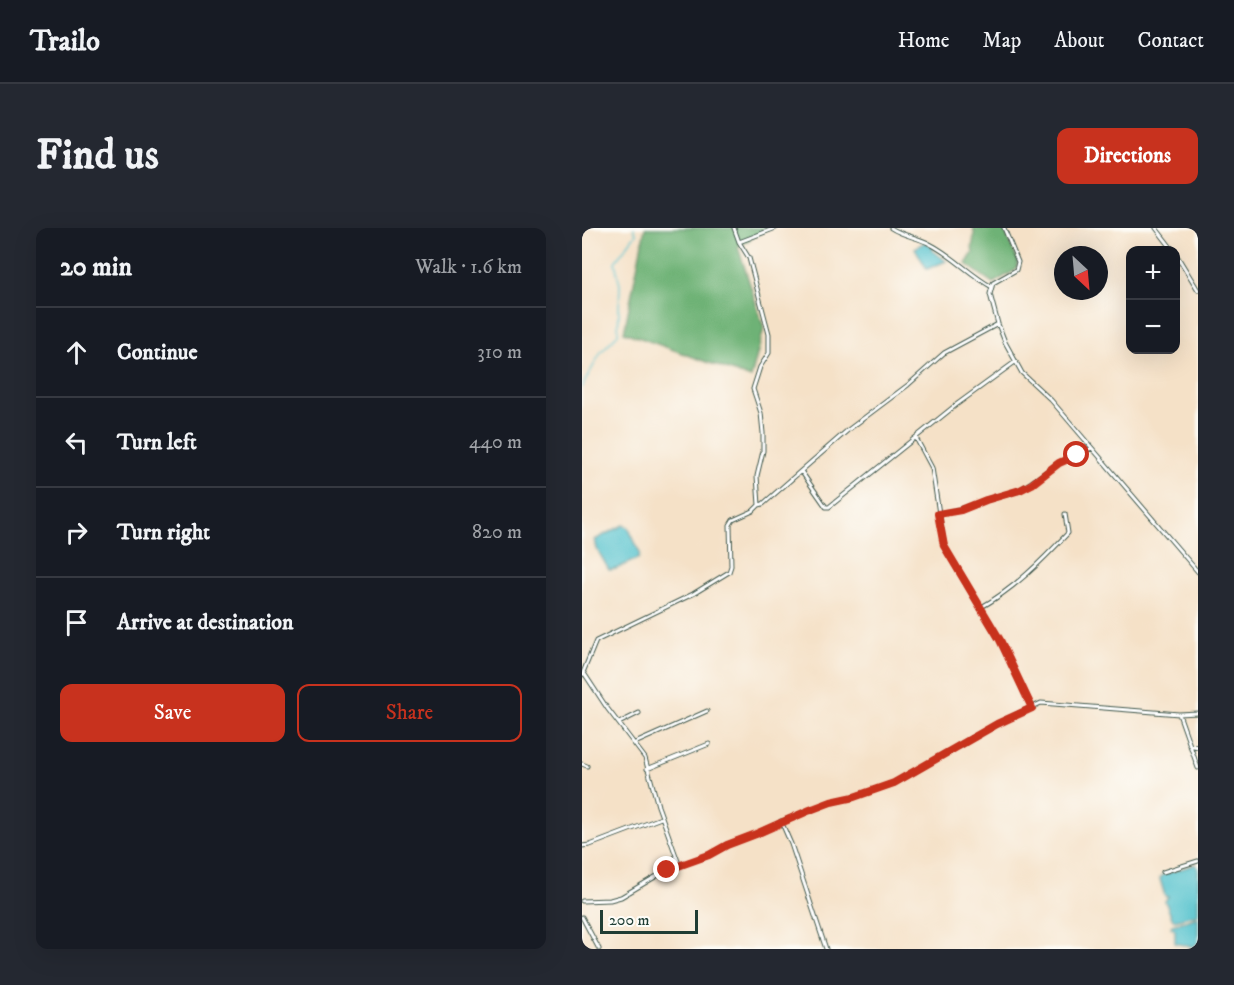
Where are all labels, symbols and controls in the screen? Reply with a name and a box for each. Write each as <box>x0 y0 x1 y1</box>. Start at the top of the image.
text: Trailo <box>30 24 100 59</box>
text: Home <box>898 28 950 54</box>
text: Map <box>983 28 1021 54</box>
text: About <box>1054 28 1105 54</box>
text: Contact <box>1138 28 1204 54</box>
button: Directions <box>1057 128 1198 184</box>
text: Find us <box>36 130 159 182</box>
north arrow <box>1054 246 1108 300</box>
map controls <box>1126 246 1180 354</box>
button: + <box>1126 246 1180 300</box>
text: 20 min <box>60 251 132 284</box>
text: Walk · 1.6 km <box>415 255 522 280</box>
button: − <box>1126 300 1180 354</box>
icon: ahead <box>60 336 93 369</box>
text: Continue <box>117 339 198 366</box>
text: 310 m <box>477 340 522 365</box>
icon: left <box>60 426 93 459</box>
text: Turn left <box>117 429 197 456</box>
text: 440 m <box>469 430 522 455</box>
route start <box>1063 441 1089 467</box>
icon: right <box>60 516 93 549</box>
text: Turn right <box>117 519 210 546</box>
text: 820 m <box>472 520 522 545</box>
icon: arrive <box>60 606 93 639</box>
text: Arrive at destination <box>117 609 294 636</box>
button: Save <box>60 684 285 742</box>
button: Share <box>297 684 522 742</box>
route end <box>653 856 679 882</box>
scale bar <box>600 907 698 934</box>
text: 200 m <box>609 910 650 930</box>

